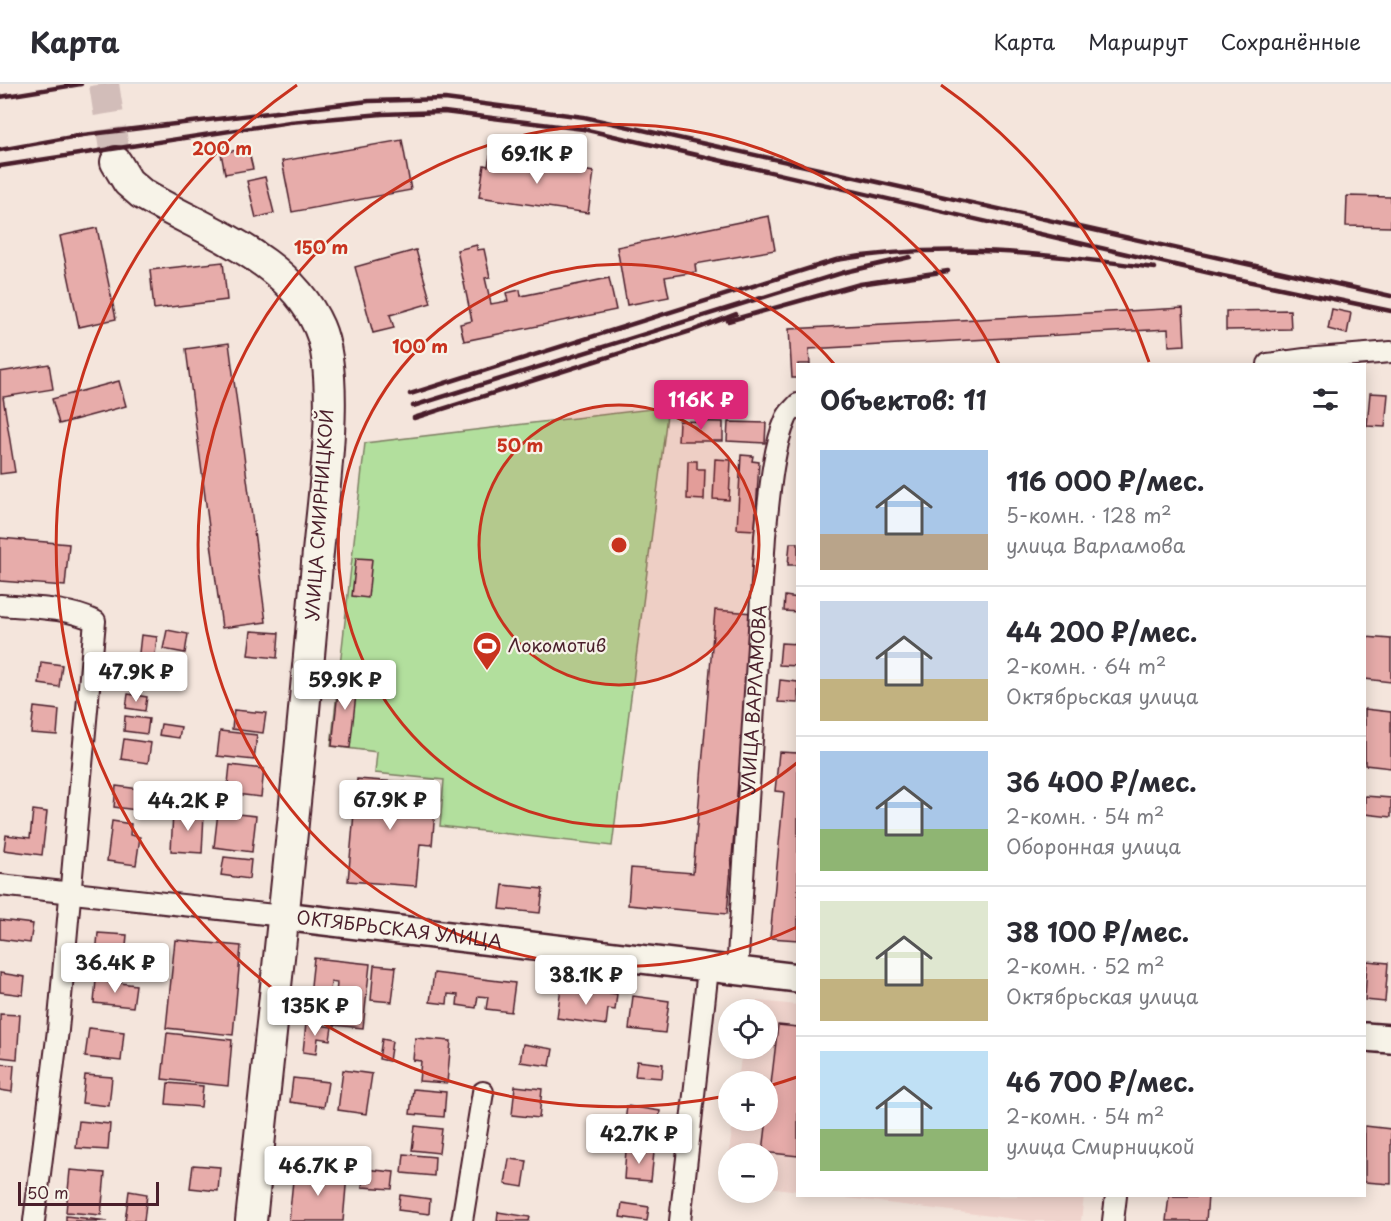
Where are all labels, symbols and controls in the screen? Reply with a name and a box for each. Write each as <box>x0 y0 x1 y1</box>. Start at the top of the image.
text: Карта <box>30 20 120 63</box>
text: Карта <box>994 25 1055 57</box>
text: Маршрут <box>1088 25 1188 57</box>
text: Сохранённые <box>1221 25 1361 57</box>
text: 200 m <box>192 134 252 161</box>
pin: 69.1K ₽ <box>482 134 592 185</box>
text: 69.1K ₽ <box>501 138 573 168</box>
text: 150 m <box>294 233 348 260</box>
text: 100 m <box>392 332 448 359</box>
pin: 116K ₽ <box>652 380 750 431</box>
text: Объектов: 11 <box>820 380 987 419</box>
icon: filters <box>1309 383 1342 416</box>
text: 116K ₽ <box>668 384 734 414</box>
street label: УЛИЦА СМИРНИЦКОЙ <box>298 408 339 622</box>
text: 50 m <box>497 431 543 458</box>
text: 116 000 ₽/мес. <box>1006 461 1204 500</box>
icon: home <box>868 474 940 546</box>
text: 5-комн. · 128 m² <box>1006 500 1172 530</box>
text: улица Варламова <box>1006 530 1185 560</box>
centre of rings <box>609 535 629 555</box>
street label: УЛИЦА ВАРЛАМОВА <box>733 604 773 795</box>
text: 44 200 ₽/мес. <box>1006 612 1197 651</box>
icon: home <box>868 625 940 697</box>
sports icon: Локомотив <box>471 630 503 672</box>
place label: Локомотив <box>508 631 606 658</box>
text: 2-комн. · 64 m² <box>1006 651 1166 681</box>
pin: 47.9K ₽ <box>81 652 191 703</box>
text: 47.9K ₽ <box>98 656 174 686</box>
pin: 59.9K ₽ <box>290 660 400 711</box>
text: 59.9K ₽ <box>308 664 382 694</box>
text: Октябрьская улица <box>1006 681 1198 711</box>
text: 36 400 ₽/мес. <box>1006 762 1197 801</box>
icon: home <box>868 775 940 847</box>
pin: 67.9K ₽ <box>335 780 445 831</box>
pin: 44.2K ₽ <box>133 781 243 832</box>
text: 67.9K ₽ <box>353 784 427 814</box>
text: 44.2K ₽ <box>147 785 229 815</box>
text: 2-комн. · 54 m² <box>1006 801 1164 831</box>
text: Оборонная улица <box>1006 831 1181 861</box>
street label: ОКТЯБРЬСКАЯ УЛИЦА <box>295 903 504 954</box>
text: 38 100 ₽/мес. <box>1006 912 1189 951</box>
icon: home <box>868 925 940 997</box>
pin: 36.4K ₽ <box>60 943 170 994</box>
text: 36.4K ₽ <box>75 947 155 977</box>
text: 2-комн. · 52 m² <box>1006 951 1165 981</box>
pin: 38.1K ₽ <box>531 955 641 1006</box>
text: 38.1K ₽ <box>549 959 623 989</box>
text: Октябрьская улица <box>1006 981 1198 1011</box>
pin: 135K ₽ <box>266 986 364 1037</box>
text: 135K ₽ <box>281 990 349 1020</box>
map controls <box>718 999 778 1203</box>
button: locate <box>718 999 778 1059</box>
text: 46 700 ₽/мес. <box>1006 1062 1195 1101</box>
button: + <box>718 1071 778 1131</box>
icon: home <box>868 1075 940 1147</box>
text: 2-комн. · 54 m² <box>1006 1101 1164 1131</box>
pin: 42.7K ₽ <box>584 1114 694 1165</box>
text: 42.7K ₽ <box>600 1118 678 1148</box>
text: улица Смирницкой <box>1006 1131 1195 1161</box>
button: − <box>718 1143 778 1203</box>
pin: 46.7K ₽ <box>263 1146 373 1197</box>
text: 46.7K ₽ <box>278 1150 358 1180</box>
scale bar <box>18 1179 159 1206</box>
text: 50 m <box>27 1180 68 1204</box>

